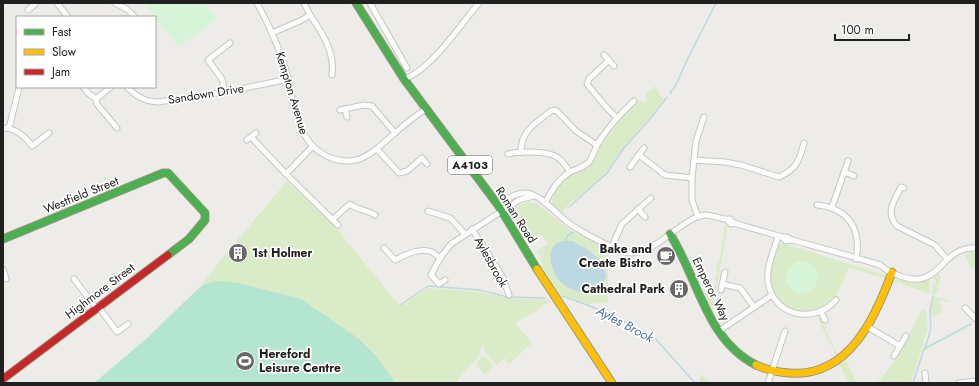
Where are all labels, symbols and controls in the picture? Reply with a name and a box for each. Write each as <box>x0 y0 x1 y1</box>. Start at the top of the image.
legend <box>16 16 156 88</box>
scale bar <box>835 16 909 42</box>
text: 100 m <box>841 21 874 39</box>
text: Fast <box>52 23 71 41</box>
text: Slow <box>52 43 77 61</box>
street label: Kempton Avenue <box>271 49 313 137</box>
text: Jam <box>50 63 70 81</box>
street label: Sandown Drive <box>167 79 245 109</box>
road number: A4103 <box>448 156 492 174</box>
street label: Westfield Street <box>41 172 121 218</box>
street label: Roman Road <box>491 183 541 247</box>
street label: Aylesbrook <box>470 233 513 291</box>
place label: Bake and Create Bistro <box>579 240 652 272</box>
building icon: 1st Holmer <box>227 242 249 264</box>
place label: 1st Holmer <box>252 244 312 262</box>
cafe icon: Bake and Create Bistro <box>655 245 677 267</box>
street label: Emperor Way <box>688 254 734 325</box>
street label: Highmore Street <box>61 259 139 323</box>
building icon: Cathedral Park <box>668 278 690 300</box>
place label: Cathedral Park <box>582 280 665 298</box>
water label: Ayles Brook <box>592 301 657 347</box>
place label: Hereford Leisure Centre <box>259 345 341 377</box>
sports icon: Hereford Leisure Centre <box>234 350 256 372</box>

